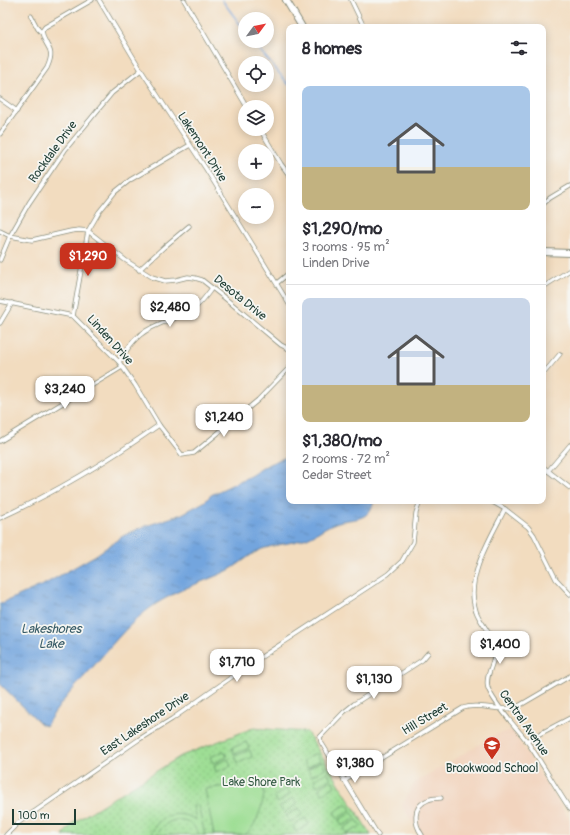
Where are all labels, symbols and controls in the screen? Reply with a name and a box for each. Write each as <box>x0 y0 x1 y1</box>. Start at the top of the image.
north arrow <box>238 12 274 48</box>
map controls <box>238 12 274 224</box>
icon: filters <box>508 37 530 59</box>
text: 8 homes <box>302 38 362 59</box>
button: locate <box>238 56 274 92</box>
button: layers <box>238 100 274 136</box>
street label: Lakemont Drive <box>174 109 230 185</box>
icon: home <box>380 112 452 184</box>
street label: Rockdale Drive <box>25 118 81 186</box>
button: + <box>238 144 274 180</box>
button: − <box>238 188 274 224</box>
text: $1,290/mo <box>302 218 382 239</box>
text: 3 rooms · 95 m² <box>302 239 390 255</box>
pin: $1,290 <box>55 243 121 277</box>
text: $1,290 <box>69 248 107 264</box>
text: Linden Drive <box>302 255 369 271</box>
street label: Desota Drive <box>210 272 270 324</box>
pin: $2,480 <box>137 294 203 328</box>
text: $2,480 <box>150 299 190 315</box>
street label: Linden Drive <box>84 312 136 368</box>
icon: home <box>380 324 452 396</box>
pin: $3,240 <box>32 376 98 410</box>
text: $3,240 <box>44 381 86 397</box>
pin: $1,240 <box>191 404 257 438</box>
text: $1,240 <box>204 409 244 425</box>
text: $1,380/mo <box>302 430 382 451</box>
text: 2 rooms · 72 m² <box>302 451 390 467</box>
text: Cedar Street <box>302 467 372 483</box>
water label: Lakeshores Lake <box>21 621 84 652</box>
pin: $1,400 <box>467 631 533 665</box>
text: $1,400 <box>480 636 520 652</box>
pin: $1,710 <box>204 649 270 683</box>
text: $1,710 <box>219 654 255 670</box>
pin: $1,130 <box>341 666 407 700</box>
text: $1,130 <box>356 671 392 687</box>
street label: Central Avenue <box>496 687 552 759</box>
street label: East Lakeshore Drive <box>98 689 192 759</box>
street label: Hill Street <box>399 699 451 738</box>
school or university icon: Brookwood School <box>482 735 502 760</box>
pin: $1,380 <box>322 750 388 784</box>
text: $1,380 <box>336 755 374 771</box>
place label: Brookwood School <box>446 761 538 776</box>
park label: Lake Shore Park <box>222 775 300 790</box>
scale bar <box>12 807 76 826</box>
text: 100 m <box>18 809 49 822</box>

